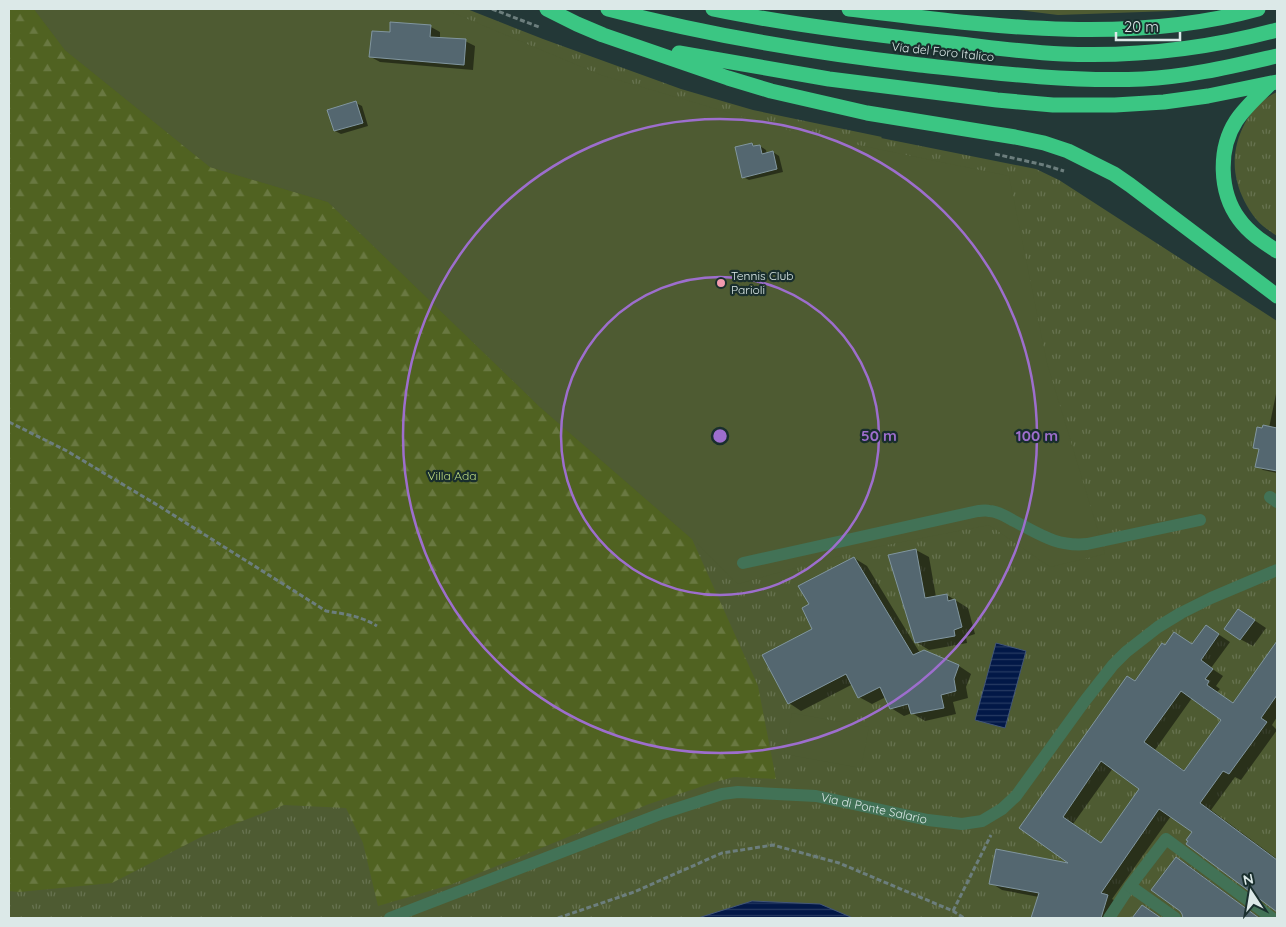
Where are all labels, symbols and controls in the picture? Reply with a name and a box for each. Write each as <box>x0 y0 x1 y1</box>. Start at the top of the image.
scale bar <box>1116 10 1180 42</box>
text: 20 m <box>1124 17 1159 36</box>
street label: Via del Foro Italico <box>891 39 995 64</box>
place label: Tennis Club Parioli <box>731 268 794 297</box>
marker: Tennis Club Parioli <box>715 277 727 289</box>
text: 50 m <box>861 426 897 445</box>
text: 100 m <box>1016 426 1058 445</box>
centre of rings <box>711 427 729 445</box>
park label: Villa Ada <box>428 468 476 483</box>
street label: Via di Ponte Salario <box>820 789 929 827</box>
north arrow <box>1226 867 1276 917</box>
text: N <box>1241 869 1255 889</box>

